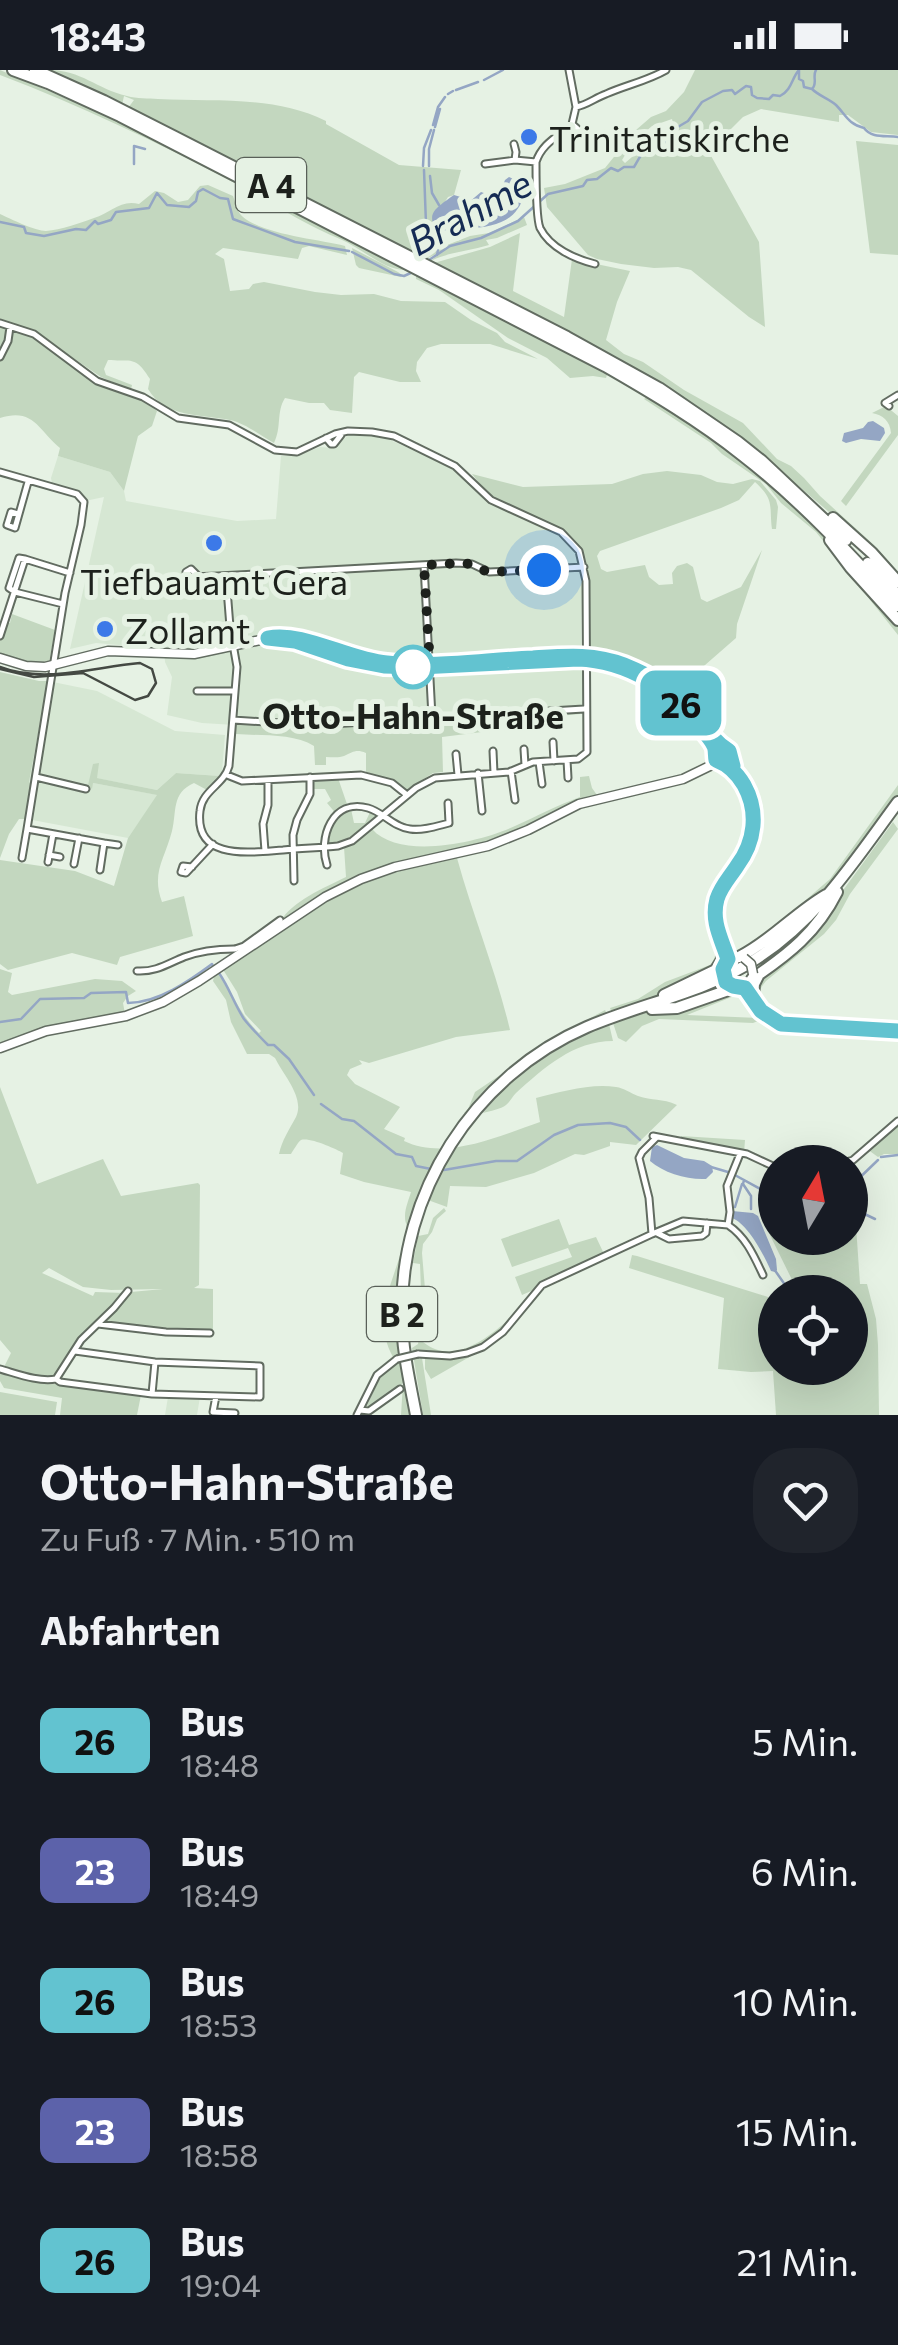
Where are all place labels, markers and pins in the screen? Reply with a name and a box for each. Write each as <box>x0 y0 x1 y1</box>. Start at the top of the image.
place label: Trinitatiskirche <box>549 116 790 159</box>
marker: Trinitatiskirche <box>518 126 540 148</box>
marker: Tiefbauamt Gera <box>203 532 225 554</box>
place label: Tiefbauamt Gera <box>80 559 348 602</box>
place label: Zollamt <box>125 608 250 651</box>
marker: Zollamt <box>94 618 116 640</box>
marker: Otto-Hahn-Straße <box>392 646 434 688</box>
place label: Otto-Hahn-Straße <box>262 693 564 736</box>

